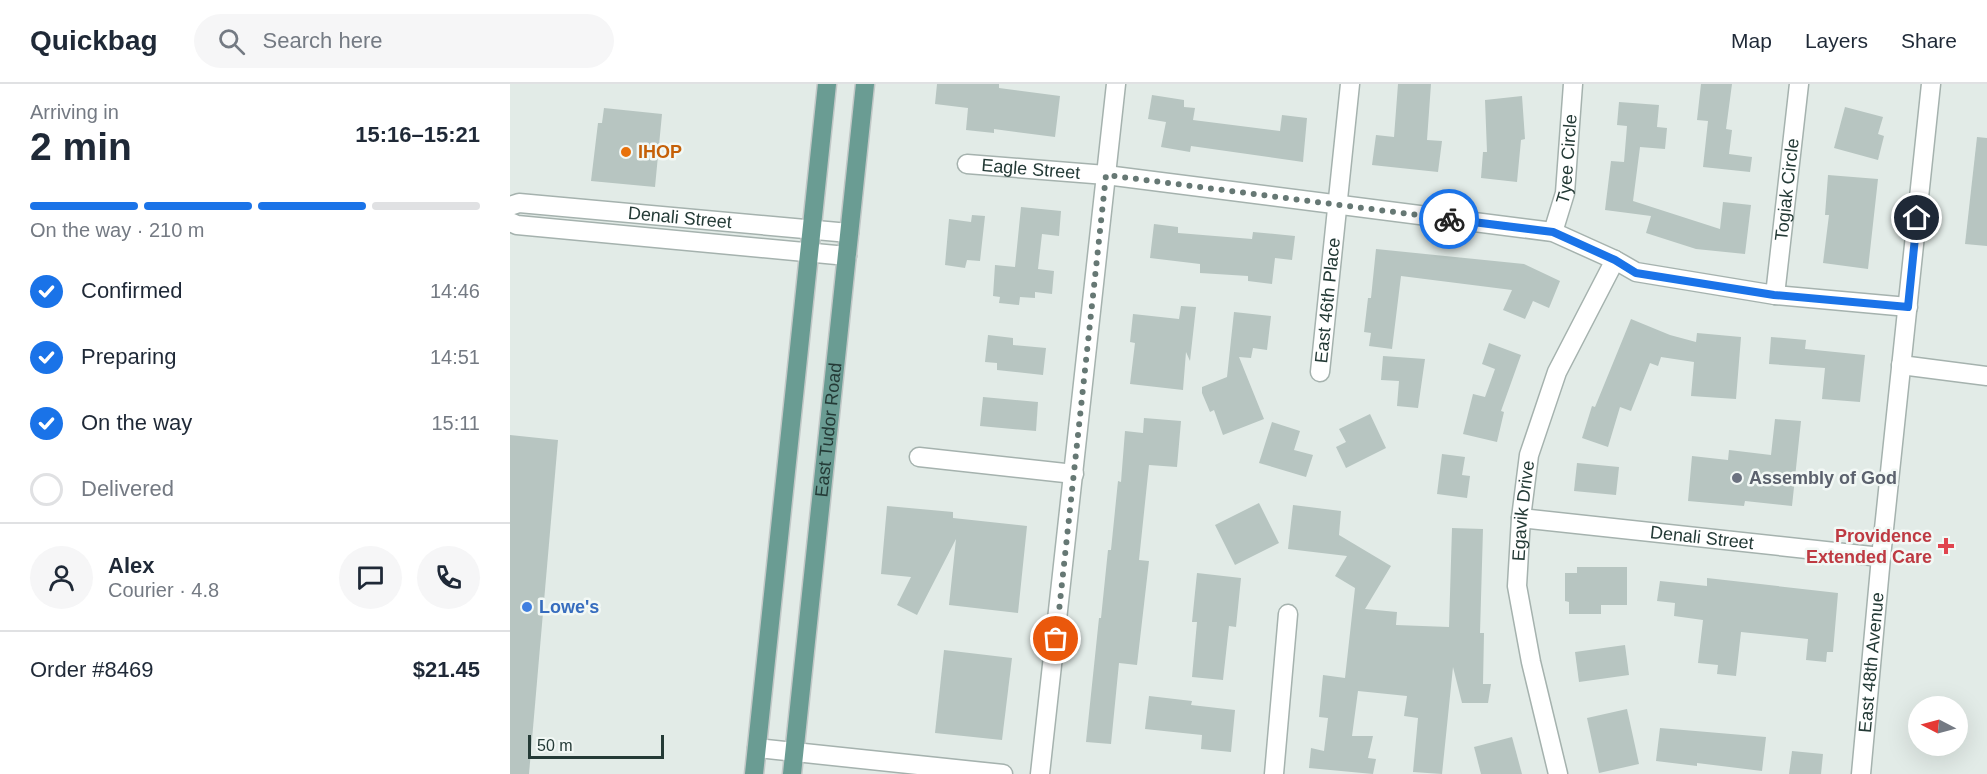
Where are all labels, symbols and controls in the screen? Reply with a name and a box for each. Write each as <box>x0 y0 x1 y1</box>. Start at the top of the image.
search box <box>194 14 614 68</box>
text: Quickbag <box>30 25 158 56</box>
icon: search <box>215 25 248 58</box>
text: Search here <box>263 28 382 53</box>
text: Map <box>1731 29 1772 52</box>
text: Layers <box>1805 29 1868 52</box>
text: Share <box>1901 29 1957 52</box>
text: Arriving in <box>30 101 119 123</box>
street label: Tyee Circle <box>1552 113 1581 206</box>
text: 15:16–15:21 <box>355 122 480 147</box>
text: 2 min <box>30 125 132 168</box>
street label: Togiak Circle <box>1771 137 1803 242</box>
place label: IHOP <box>638 142 682 162</box>
marker: IHOP <box>619 145 633 159</box>
street label: Eagle Street <box>981 155 1081 183</box>
courier <box>1419 189 1479 249</box>
pin <box>1891 192 1942 243</box>
icon: home <box>1900 201 1933 234</box>
street label: Denali Street <box>627 203 733 232</box>
icon: bike <box>1433 203 1466 236</box>
text: On the way · 210 m <box>30 219 205 241</box>
street label: East 46th Place <box>1311 237 1344 364</box>
icon: check <box>30 275 63 308</box>
text: Confirmed <box>81 278 182 303</box>
text: 14:46 <box>430 280 480 302</box>
icon: check <box>30 341 63 374</box>
text: Preparing <box>81 344 176 369</box>
text: 14:51 <box>430 346 480 368</box>
street label: East Tudor Road <box>811 362 845 498</box>
icon: check <box>30 407 63 440</box>
text: On the way <box>81 410 192 435</box>
text: 15:11 <box>431 412 480 434</box>
street label: Egavik Drive <box>1508 459 1538 562</box>
place label: Assembly of God <box>1749 468 1897 488</box>
marker: Assembly of God <box>1730 471 1744 485</box>
text: Delivered <box>81 476 174 501</box>
street label: Denali Street <box>1649 522 1755 553</box>
place label: Providence Extended Care <box>1806 526 1932 567</box>
marker: Providence Extended Care <box>1937 537 1955 555</box>
button: person <box>30 546 93 609</box>
button: chat <box>339 546 402 609</box>
button: phone <box>417 546 480 609</box>
text: Alex <box>108 553 154 578</box>
text: Courier · 4.8 <box>108 579 219 601</box>
street label: East 48th Avenue <box>1855 591 1888 734</box>
place label: Lowe's <box>539 597 599 617</box>
marker: Lowe's <box>520 600 534 614</box>
pin <box>1030 613 1081 664</box>
icon: bag <box>1039 622 1072 655</box>
text: Order #8469 <box>30 657 154 682</box>
text: $21.45 <box>413 657 480 682</box>
north arrow <box>1908 696 1968 756</box>
map controls <box>1908 696 1968 756</box>
scale bar <box>528 732 664 760</box>
text: 50 m <box>537 737 573 754</box>

